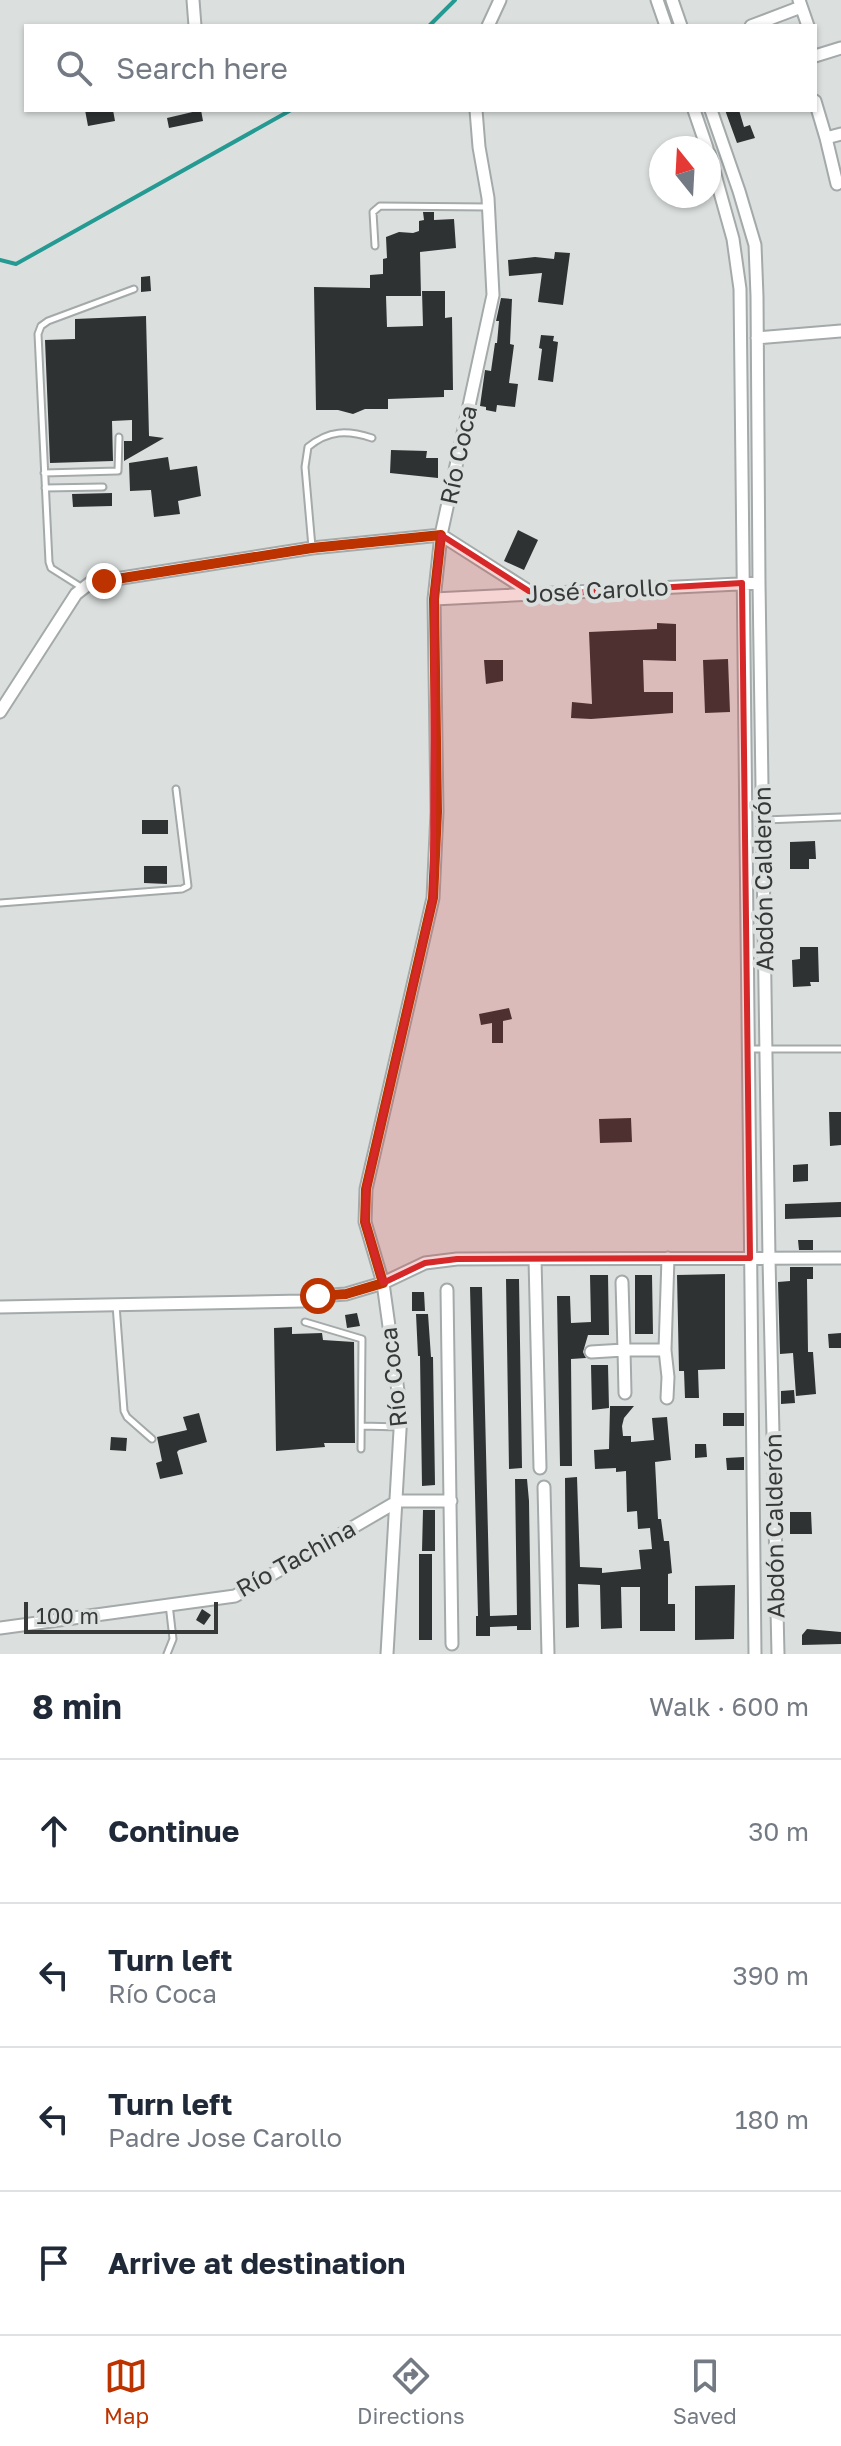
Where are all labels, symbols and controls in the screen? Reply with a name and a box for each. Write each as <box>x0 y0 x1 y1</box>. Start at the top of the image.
search box <box>24 24 817 112</box>
icon: search <box>52 46 96 90</box>
text: Search here <box>116 50 288 86</box>
north arrow <box>649 136 721 208</box>
street label: Río Coca <box>433 403 482 507</box>
route end <box>86 563 122 599</box>
street label: José Carollo <box>525 571 669 608</box>
street label: Abdón Calderón <box>746 786 779 972</box>
route start <box>300 1278 336 1314</box>
street label: Río Coca <box>373 1326 412 1429</box>
street label: Abdón Calderón <box>757 1433 790 1619</box>
street label: Río Tachina <box>231 1513 360 1602</box>
scale bar <box>24 1598 218 1634</box>
text: 100 m <box>36 1602 99 1629</box>
text: 8 min <box>32 1686 122 1726</box>
text: Walk · 600 m <box>649 1691 809 1722</box>
icon: ahead <box>32 1809 76 1853</box>
text: Continue <box>108 1813 239 1849</box>
text: 30 m <box>748 1816 809 1847</box>
text: Turn left <box>108 1942 233 1978</box>
icon: left <box>32 1953 76 1997</box>
text: 390 m <box>732 1960 809 1991</box>
text: Río Coca <box>108 1978 217 2009</box>
text: Turn left <box>108 2086 233 2122</box>
icon: left <box>32 2097 76 2141</box>
text: 180 m <box>735 2104 809 2135</box>
text: Padre Jose Carollo <box>108 2122 342 2153</box>
icon: arrive <box>32 2241 76 2285</box>
text: Arrive at destination <box>108 2245 405 2281</box>
tab: Map <box>104 2354 149 2429</box>
tab: Directions <box>357 2354 465 2429</box>
tab: Saved <box>673 2354 737 2429</box>

